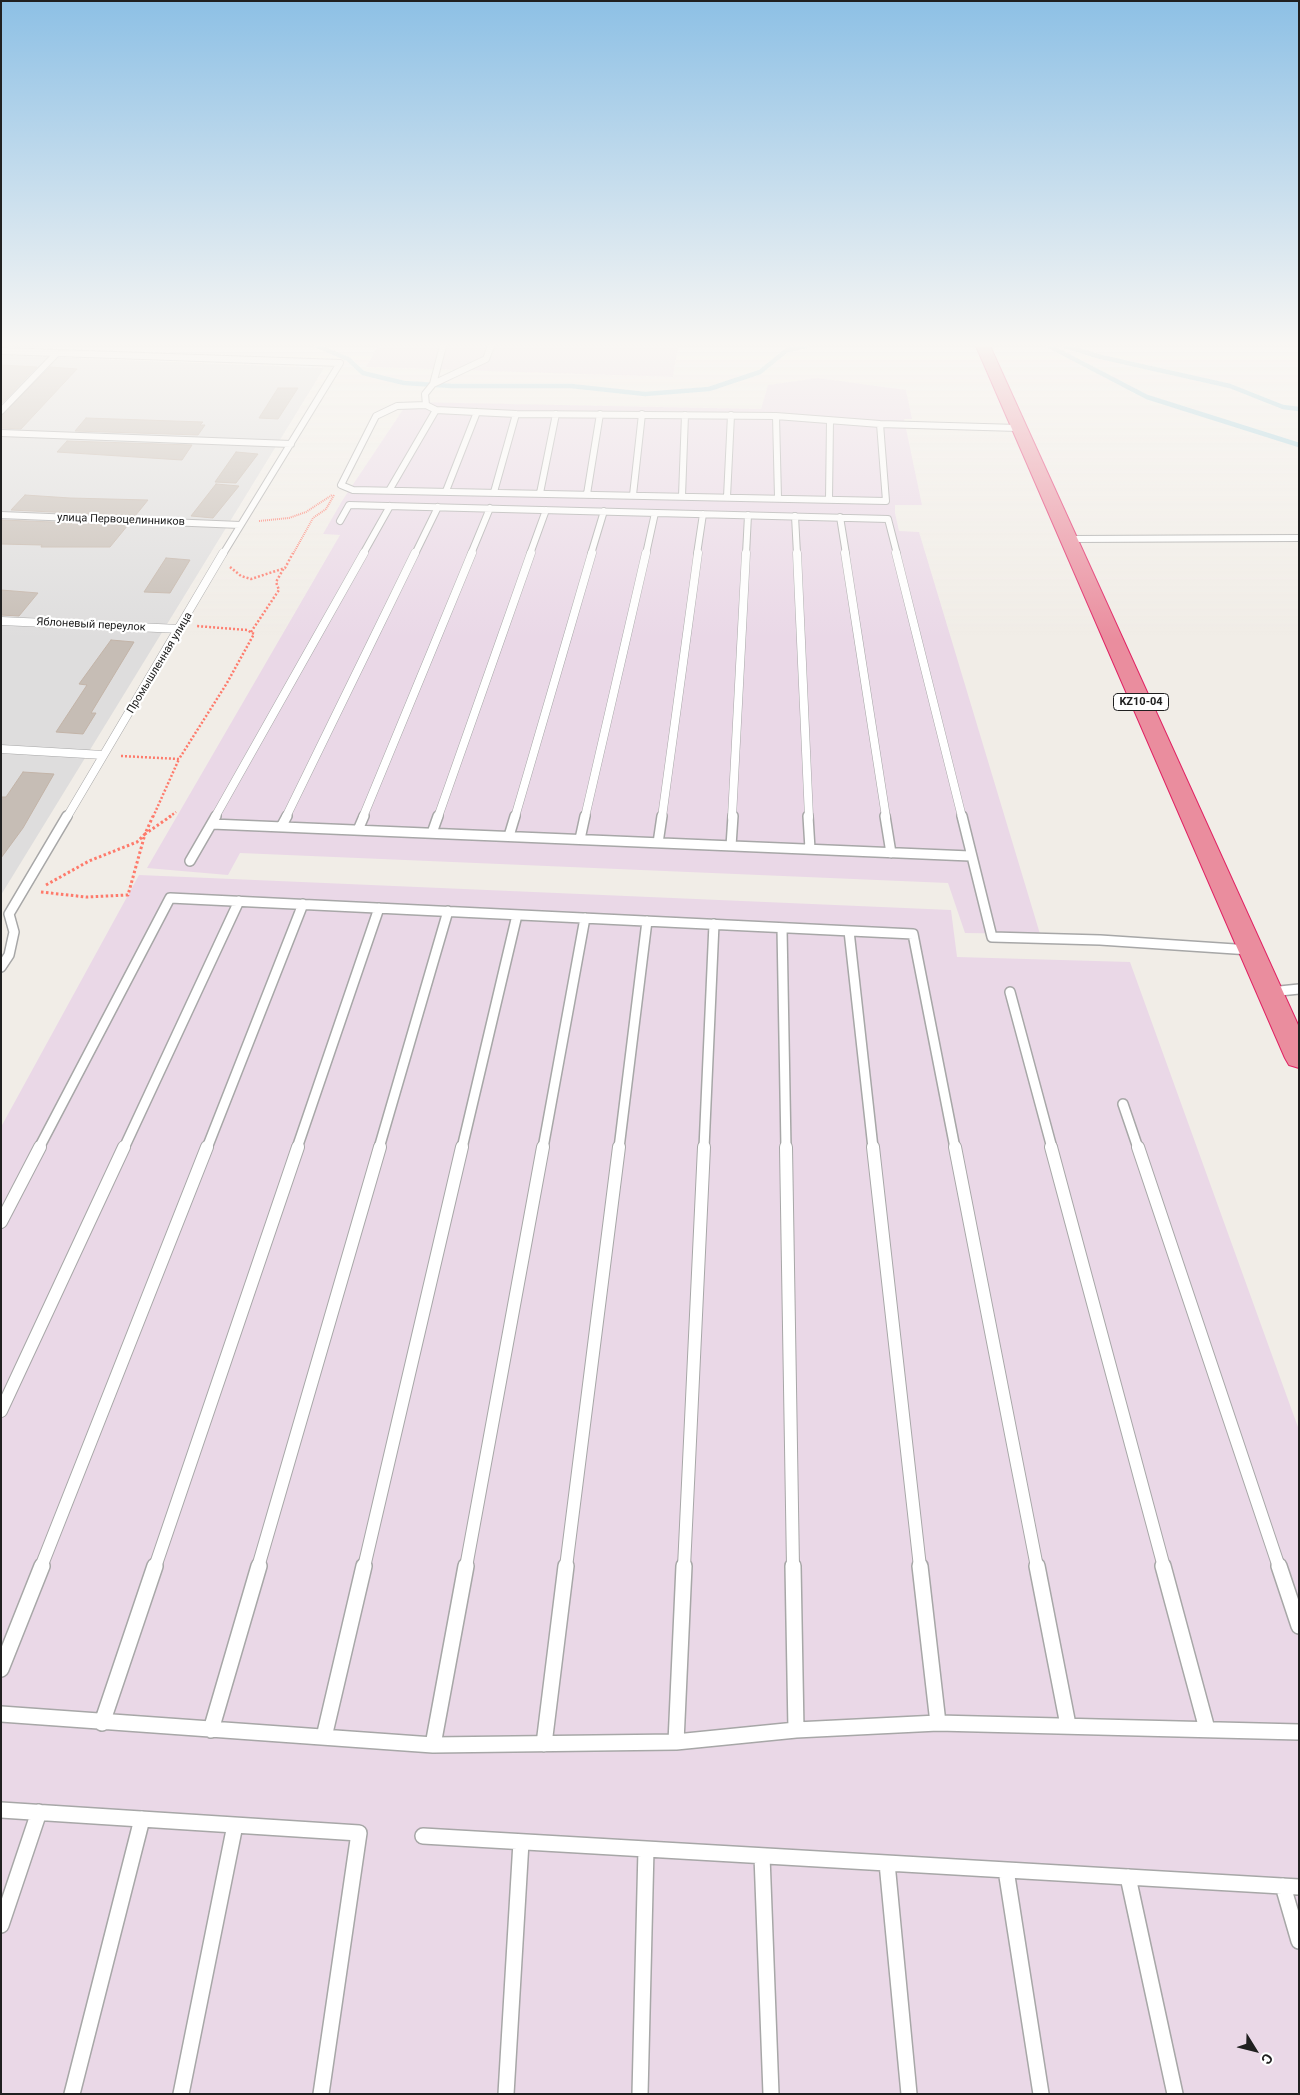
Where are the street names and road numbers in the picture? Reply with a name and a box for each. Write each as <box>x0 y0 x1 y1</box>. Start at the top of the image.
street label: улица Первоцелинников <box>57 511 185 529</box>
street label: Промышленная улица <box>125 610 195 716</box>
street label: Яблоневый переулок <box>36 616 146 634</box>
road number: KZ10-04 <box>1114 694 1168 710</box>

